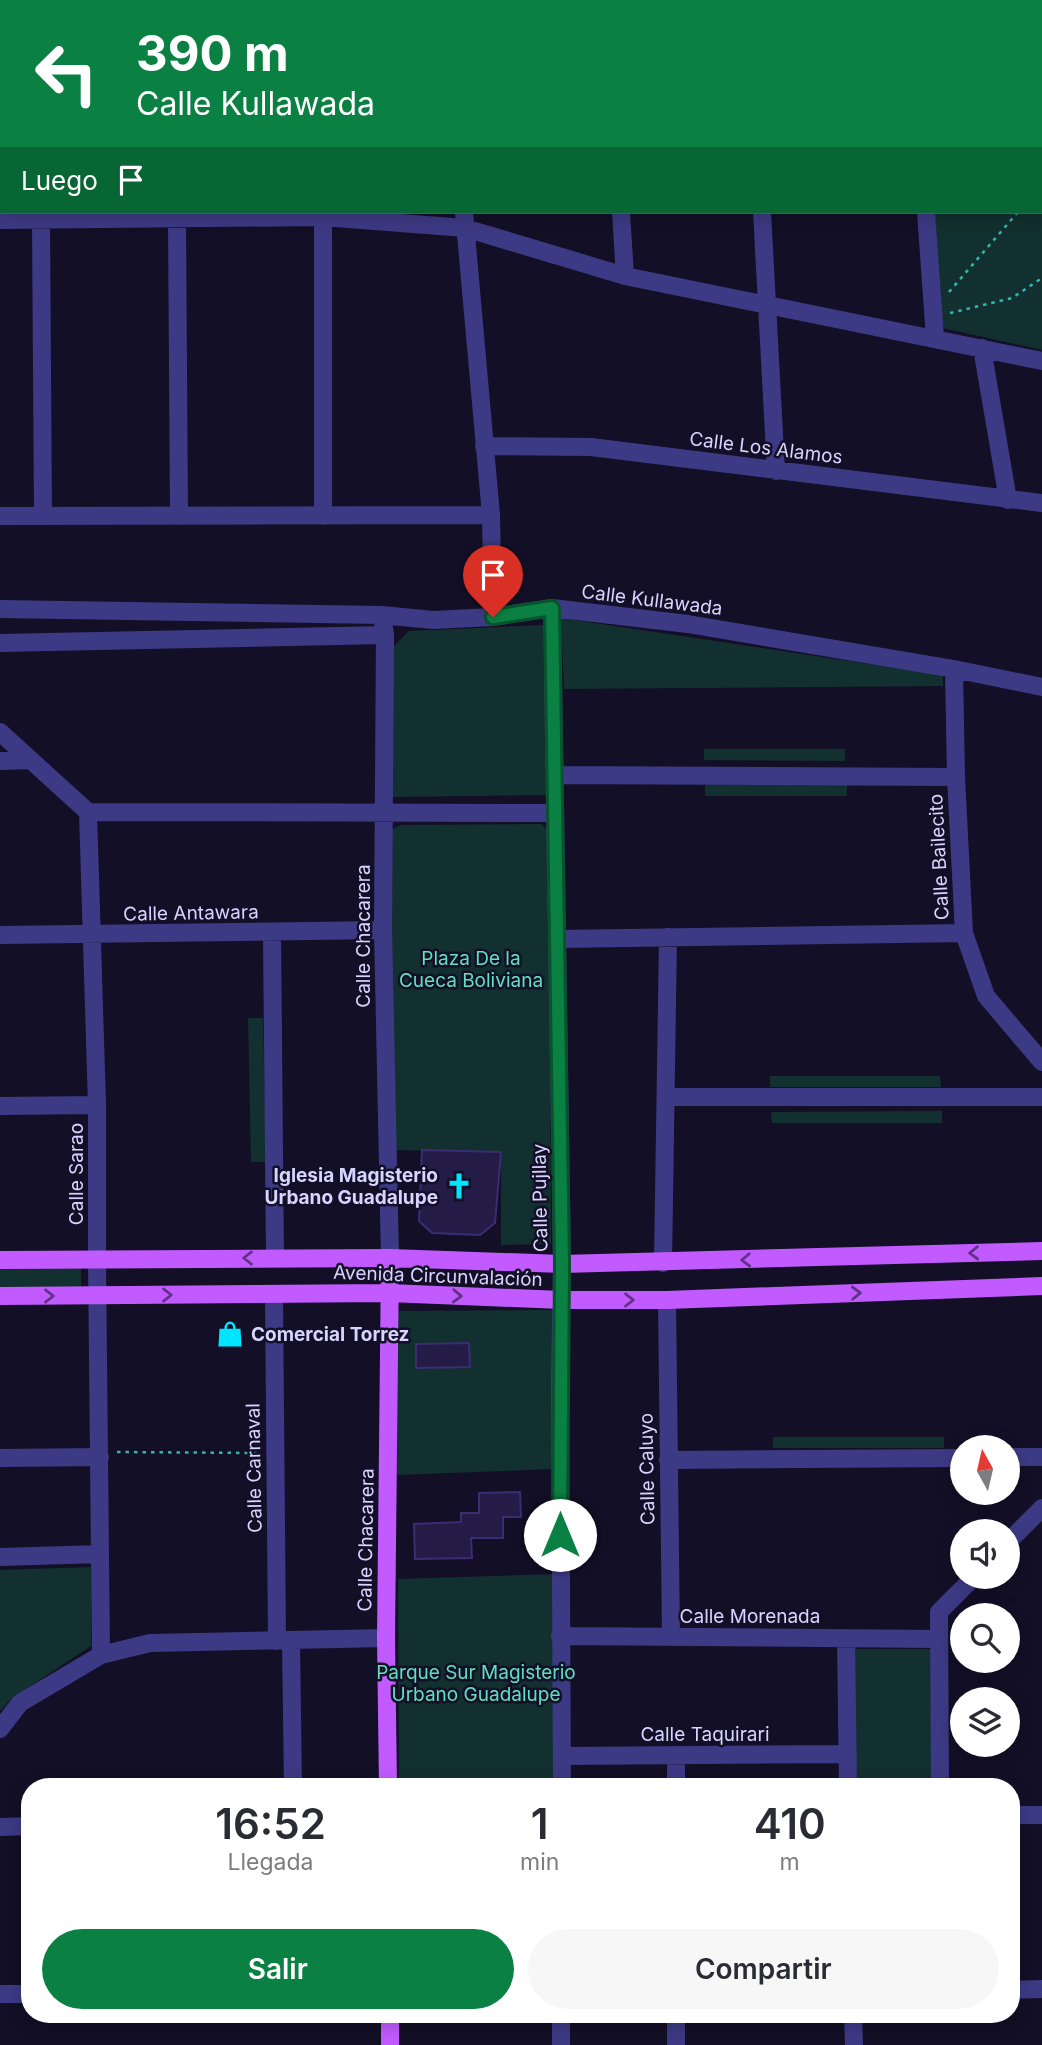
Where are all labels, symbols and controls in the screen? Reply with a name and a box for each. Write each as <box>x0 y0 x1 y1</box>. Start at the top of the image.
text: 390 m <box>136 24 289 83</box>
icon: left <box>21 28 112 119</box>
text: Calle Kullawada <box>136 84 375 123</box>
icon: arrive <box>112 161 150 199</box>
text: Luego <box>21 165 98 196</box>
street label: Calle Los Alamos <box>688 427 844 469</box>
pin <box>463 545 523 617</box>
icon: arrive <box>474 556 512 594</box>
street label: Calle Kullawada <box>580 580 724 620</box>
street label: Calle Bailecito <box>924 793 954 921</box>
street label: Calle Chacarera <box>352 864 375 1008</box>
street label: Calle Antawara <box>123 900 259 926</box>
park label: Plaza De la Cueca Boliviana <box>399 947 543 992</box>
street label: Calle Sarao <box>65 1123 88 1225</box>
street label: Calle Pujllay <box>528 1143 552 1252</box>
place label: Iglesia Magisterio Urbano Guadalupe <box>264 1164 438 1209</box>
church icon: Iglesia Magisterio Urbano Guadalupe <box>444 1171 474 1201</box>
one-way arrow <box>968 1246 979 1261</box>
one-way arrow <box>242 1250 253 1266</box>
one-way arrow <box>741 1253 752 1268</box>
street label: Avenida Circunvalación <box>333 1261 543 1291</box>
one-way arrow <box>851 1286 862 1301</box>
one-way arrow <box>162 1287 172 1303</box>
one-way arrow <box>44 1288 55 1304</box>
one-way arrow <box>452 1288 463 1303</box>
one-way arrow <box>624 1292 635 1308</box>
shop icon: Comercial Torrez <box>215 1319 245 1349</box>
place label: Comercial Torrez <box>251 1323 409 1346</box>
street label: Calle Carnaval <box>241 1403 267 1533</box>
street label: Calle Caluyo <box>635 1413 659 1525</box>
north arrow <box>950 1435 1020 1505</box>
map controls <box>950 1435 1020 1757</box>
street label: Calle Chacarera <box>353 1468 379 1612</box>
position arrow <box>523 1498 597 1572</box>
button: sound <box>950 1519 1020 1589</box>
button: search <box>950 1603 1020 1673</box>
street label: Calle Morenada <box>680 1605 820 1628</box>
park label: Parque Sur Magisterio Urbano Guadalupe <box>376 1661 576 1706</box>
button: layers <box>950 1687 1020 1757</box>
street label: Calle Taquirari <box>640 1723 770 1746</box>
text: 16:52 <box>215 1798 326 1849</box>
text: 1 <box>531 1798 549 1849</box>
text: 410 <box>754 1798 826 1849</box>
text: Llegada <box>228 1848 314 1876</box>
text: min <box>520 1848 559 1876</box>
text: m <box>780 1848 800 1876</box>
button: Salir <box>42 1929 514 2009</box>
button: Compartir <box>528 1929 999 2009</box>

